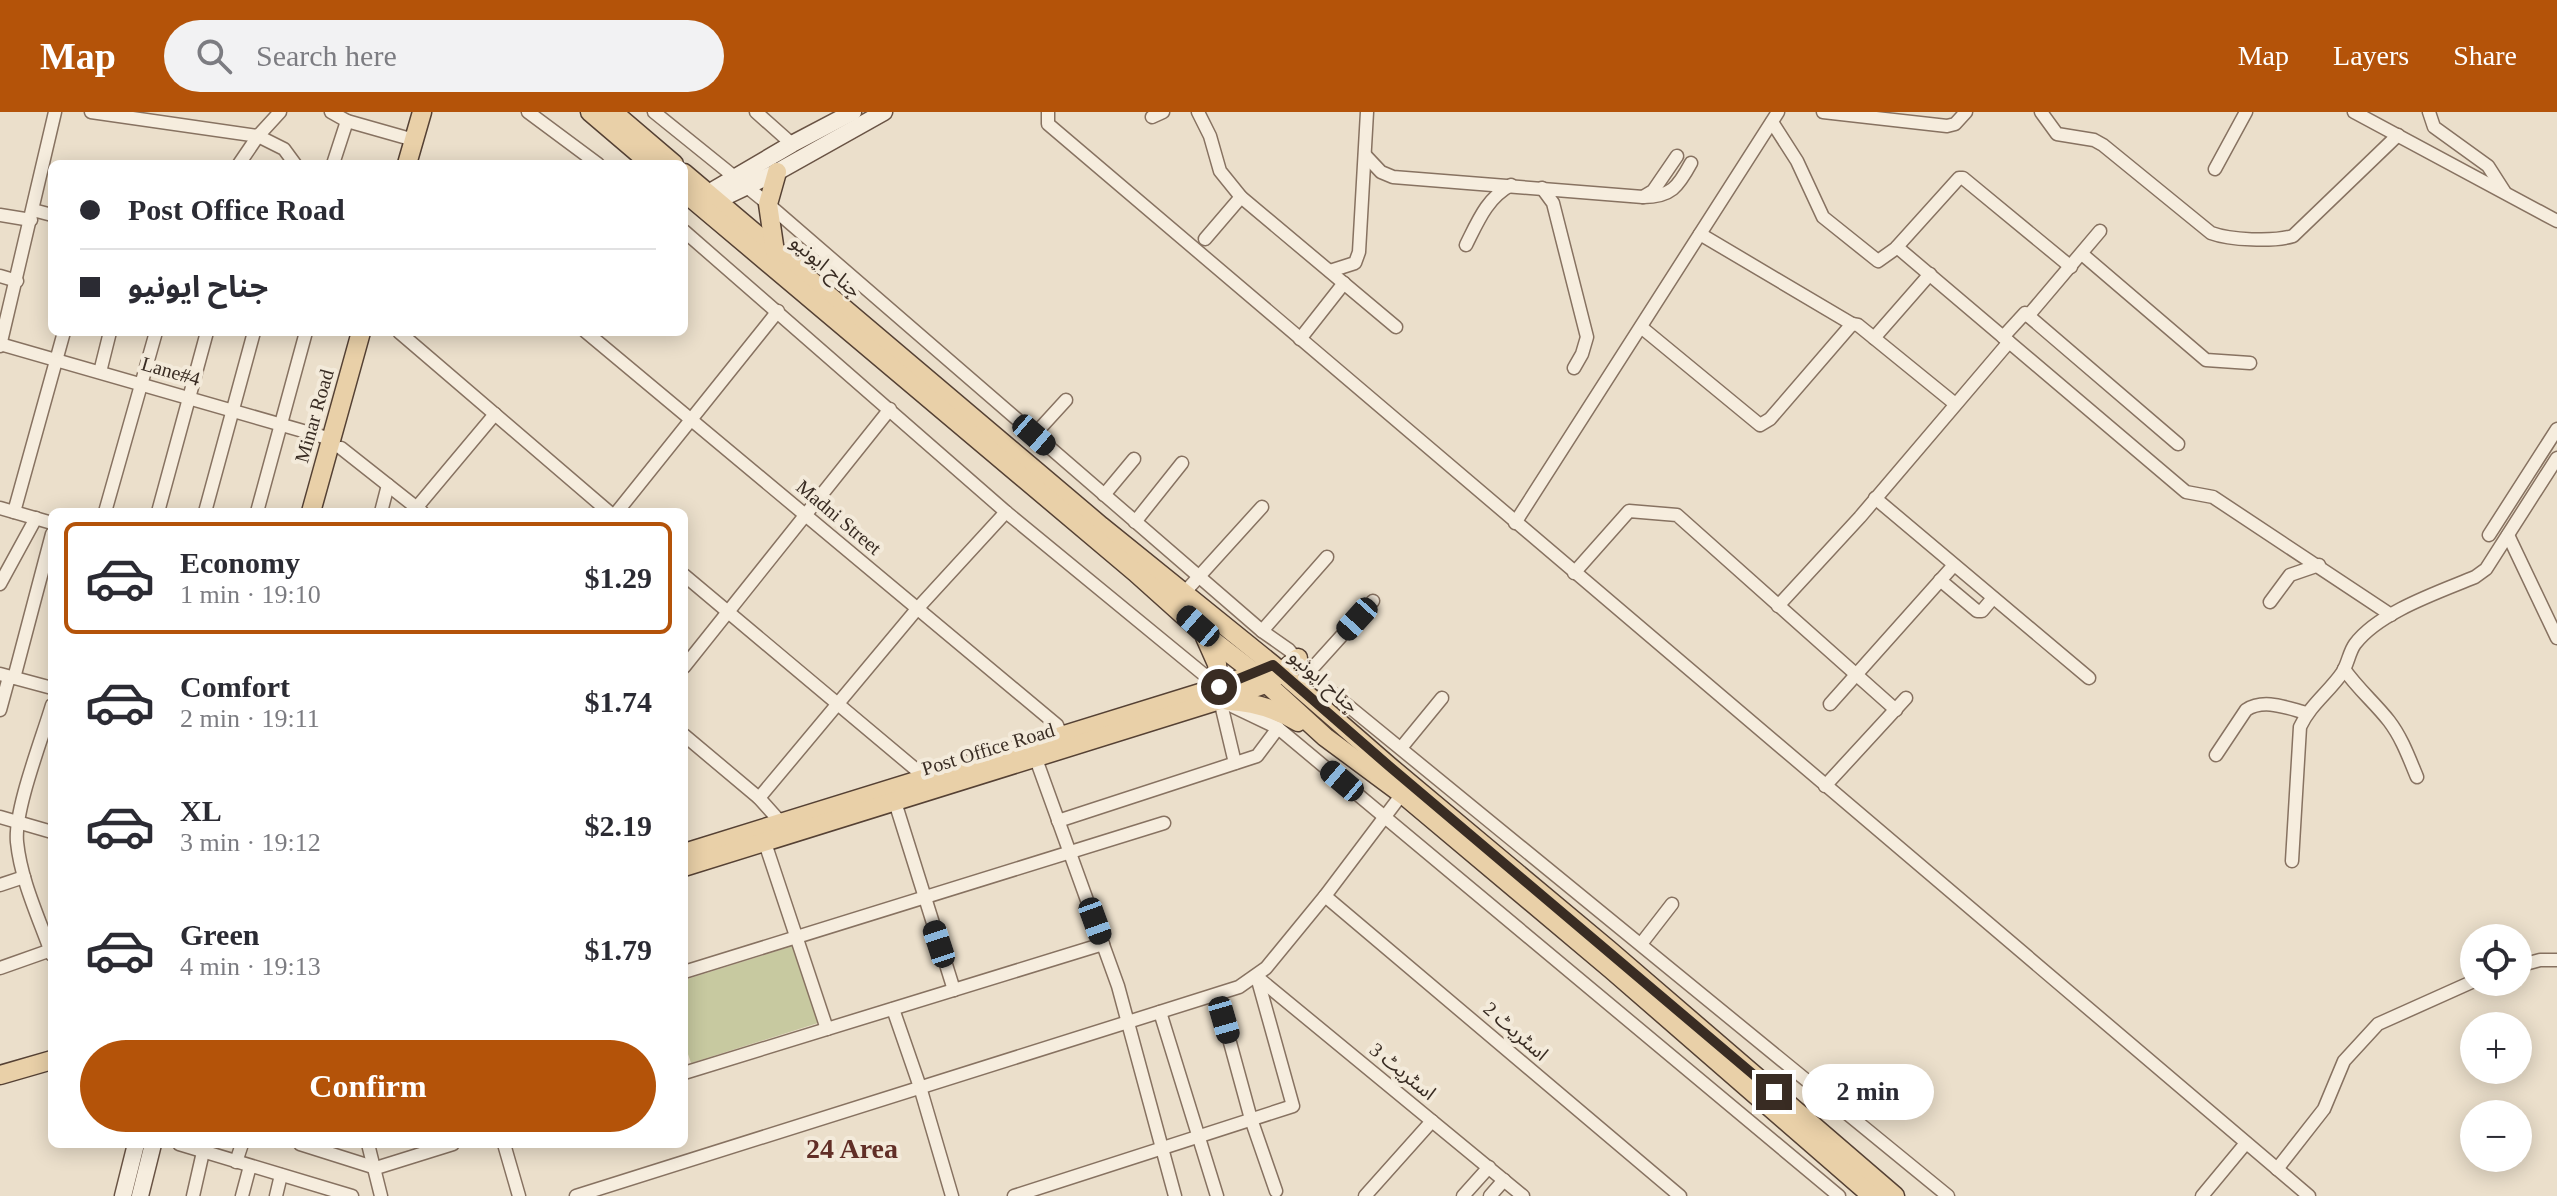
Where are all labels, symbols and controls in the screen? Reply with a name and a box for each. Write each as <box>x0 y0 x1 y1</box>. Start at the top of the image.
search box <box>164 20 724 92</box>
icon: search <box>192 34 236 78</box>
text: Map <box>40 35 116 77</box>
text: Search here <box>256 39 397 72</box>
text: Map <box>2238 40 2289 71</box>
text: Layers <box>2333 40 2409 71</box>
text: Share <box>2453 40 2517 71</box>
text: Post Office Road <box>128 193 345 226</box>
street label: جناح ایونیو <box>784 230 866 305</box>
text: جناح ایونیو <box>128 270 268 303</box>
street label: Lane#4 <box>139 352 203 390</box>
street label: Minar Road <box>290 367 338 465</box>
car <box>1008 410 1060 460</box>
street label: Madni Street <box>792 475 886 559</box>
icon: car <box>84 542 156 614</box>
text: Economy <box>180 546 300 579</box>
text: $1.29 <box>585 561 652 594</box>
text: 1 min · 19:10 <box>180 580 321 609</box>
car <box>1332 593 1382 645</box>
car <box>1172 601 1224 651</box>
street label: جناح ایونیو <box>1282 645 1363 720</box>
icon: car <box>84 666 156 738</box>
route start <box>1201 669 1237 705</box>
text: Comfort <box>180 670 290 703</box>
text: $1.74 <box>585 685 652 718</box>
text: 2 min · 19:11 <box>180 704 320 733</box>
street label: Post Office Road <box>919 718 1057 780</box>
car <box>1316 756 1368 806</box>
icon: car <box>84 790 156 862</box>
text: XL <box>180 794 222 827</box>
text: $2.19 <box>585 809 652 842</box>
text: 3 min · 19:12 <box>180 828 321 857</box>
car <box>1076 894 1114 948</box>
icon: car <box>84 914 156 986</box>
car <box>920 917 958 971</box>
text: Green <box>180 918 259 951</box>
map controls <box>2460 924 2532 1172</box>
button: locate <box>2460 924 2532 996</box>
text: $1.79 <box>585 933 652 966</box>
text: 4 min · 19:13 <box>180 952 321 981</box>
car <box>1206 994 1242 1046</box>
street label: اسٹریٹ 2 <box>1479 997 1553 1066</box>
button: + <box>2460 1012 2532 1084</box>
street label: اسٹریٹ 3 <box>1365 1038 1440 1105</box>
button: Confirm <box>80 1040 656 1132</box>
callout: 2 min <box>1802 1064 1934 1120</box>
route end <box>1756 1074 1792 1110</box>
text: 2 min <box>1837 1077 1899 1106</box>
button: − <box>2460 1100 2532 1172</box>
district label: 24 Area <box>806 1133 898 1164</box>

